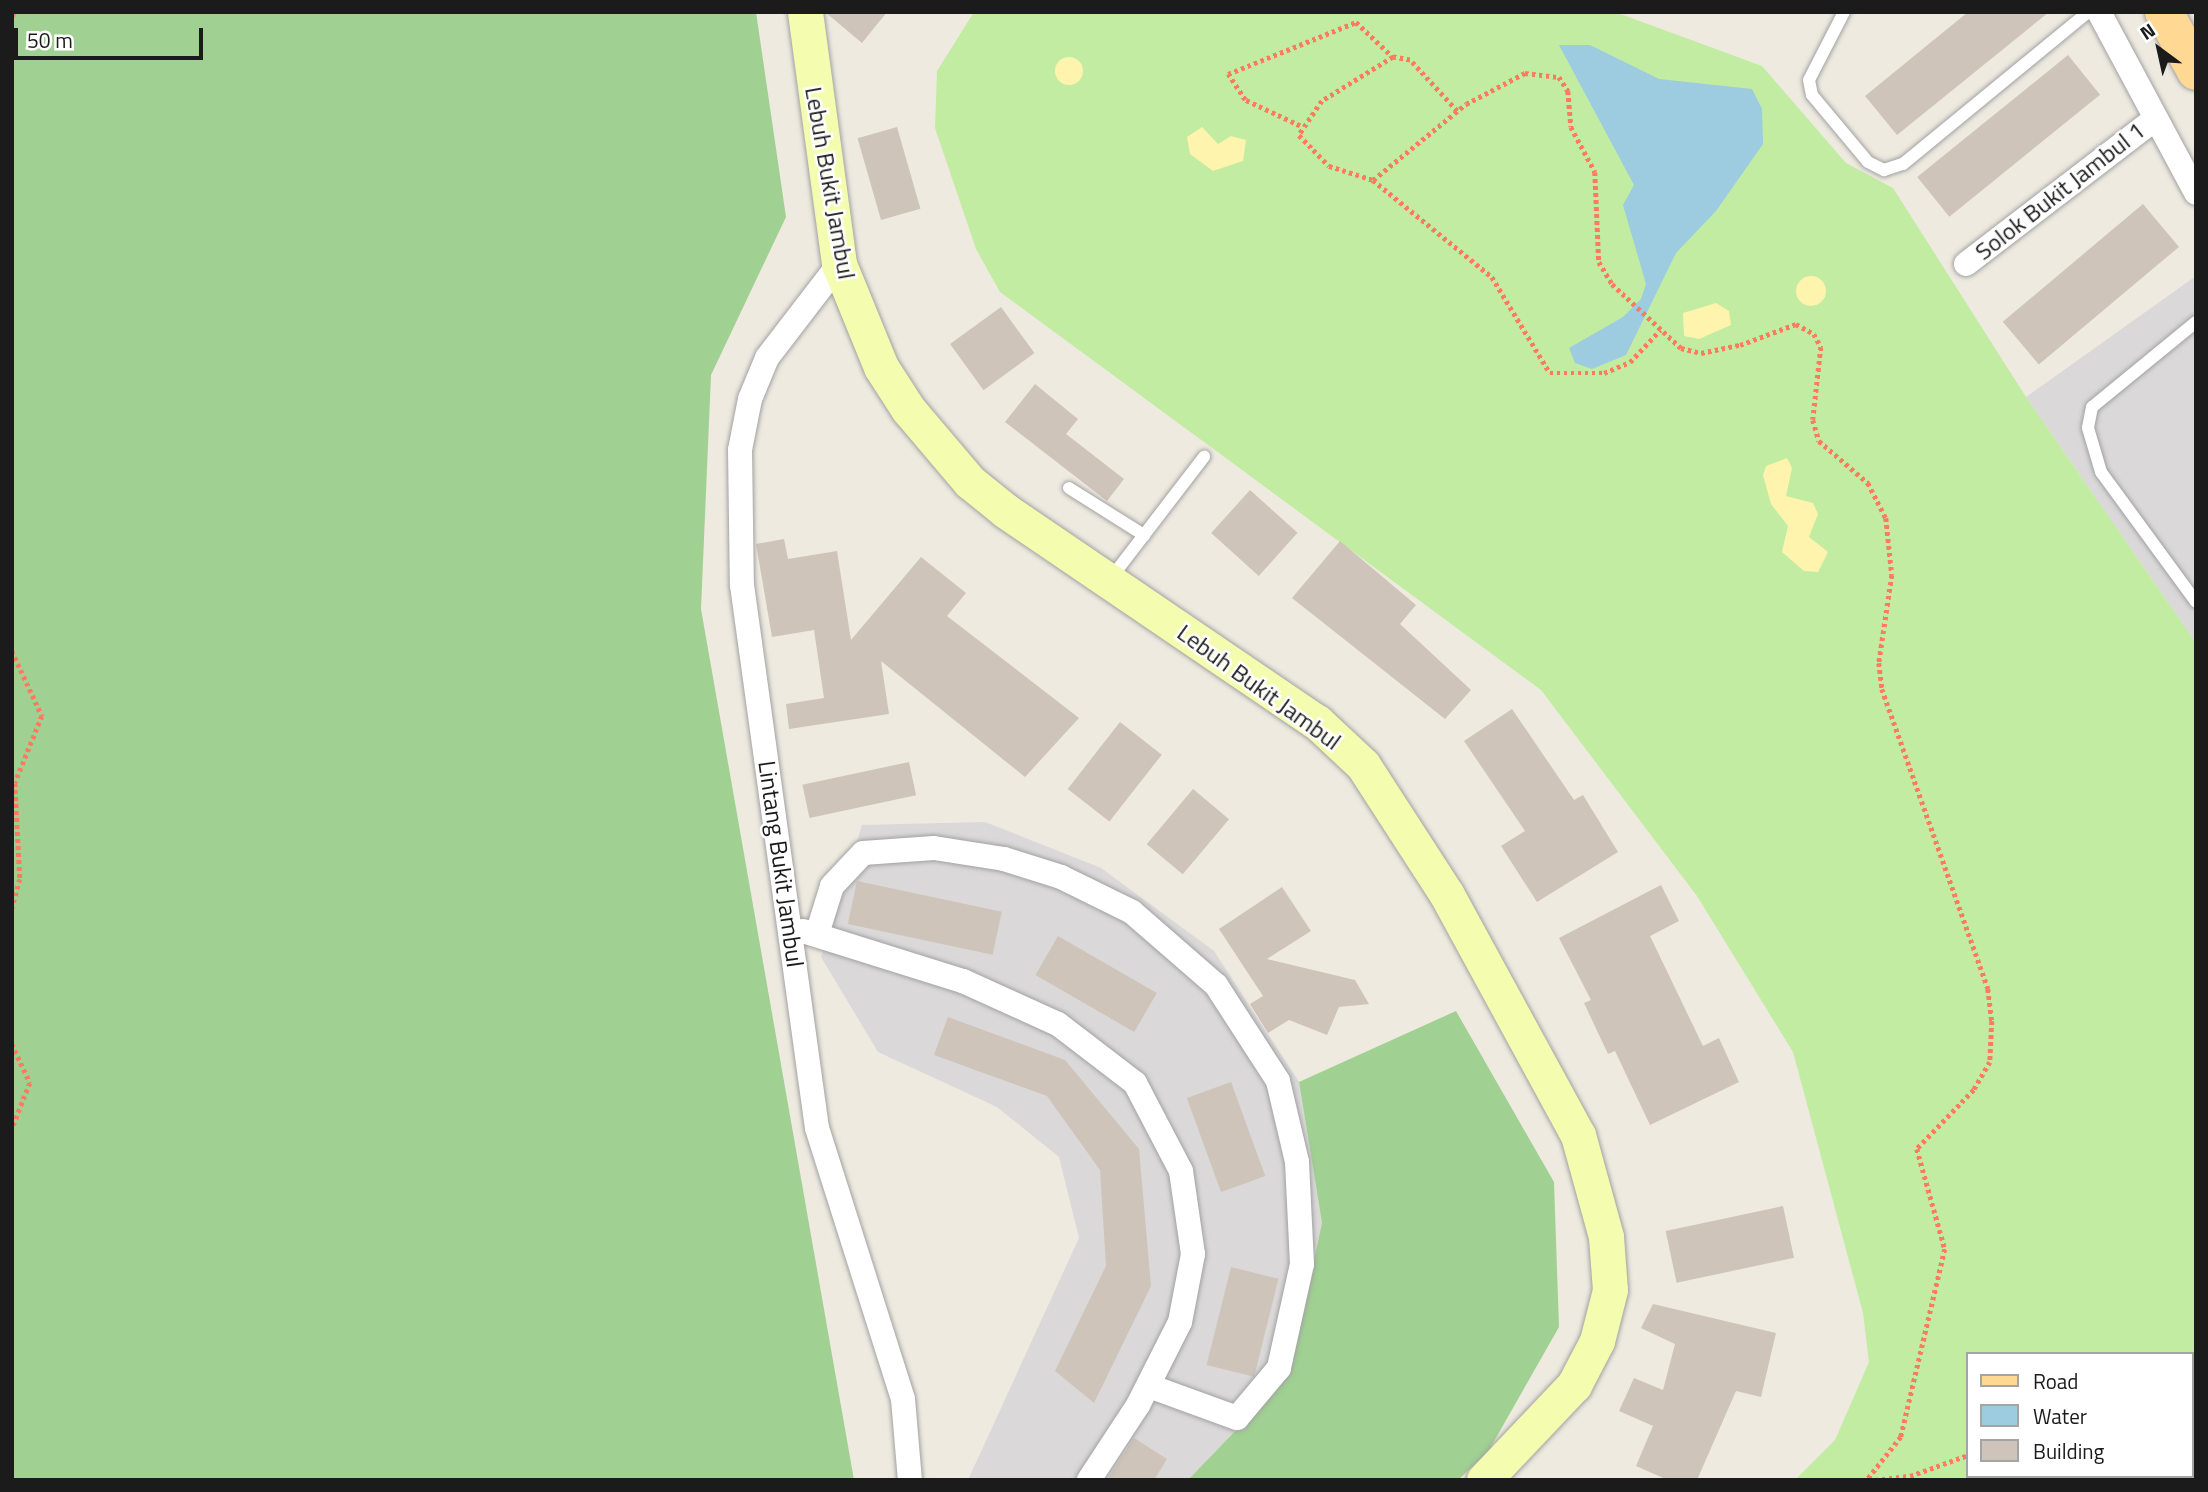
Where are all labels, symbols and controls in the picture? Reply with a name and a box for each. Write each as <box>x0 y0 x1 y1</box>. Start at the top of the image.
scale bar <box>18 14 206 58</box>
north arrow <box>2124 14 2194 84</box>
text: N <box>2134 15 2161 47</box>
text: 50 m <box>27 24 73 56</box>
street label: Lebuh Bukit Jambul <box>799 85 861 281</box>
street label: Solok Bukit Jambul 1 <box>1969 116 2151 266</box>
street label: Lebuh Bukit Jambul <box>1172 618 1346 756</box>
street label: Lintang Bukit Jambul <box>752 759 810 969</box>
legend <box>1966 1352 2194 1478</box>
text: Road <box>2033 1365 2078 1397</box>
text: Water <box>2033 1400 2087 1432</box>
text: Building <box>2033 1435 2104 1467</box>

